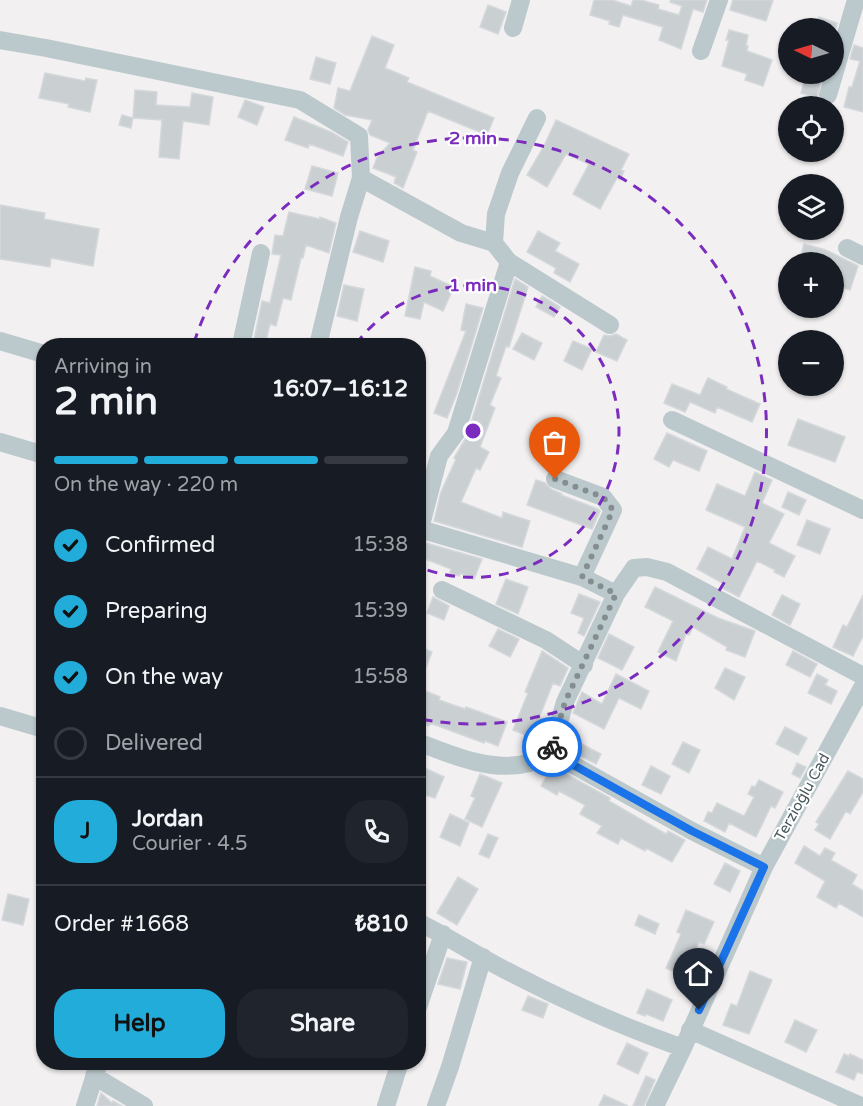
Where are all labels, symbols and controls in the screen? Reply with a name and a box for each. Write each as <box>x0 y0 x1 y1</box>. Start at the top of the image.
north arrow <box>778 18 844 84</box>
map controls <box>778 18 844 396</box>
button: locate <box>778 96 844 162</box>
text: 2 min <box>449 127 497 149</box>
button: layers <box>778 174 844 240</box>
button: + <box>778 252 844 318</box>
text: 1 min <box>449 274 497 296</box>
button: − <box>778 330 844 396</box>
text: Arriving in <box>54 355 152 379</box>
text: 16:07–16:12 <box>271 376 408 402</box>
text: 2 min <box>54 378 158 425</box>
pin <box>529 417 580 479</box>
centre of rings <box>463 421 483 441</box>
icon: bag <box>538 426 571 459</box>
text: On the way · 220 m <box>54 473 238 497</box>
icon: check <box>54 529 87 562</box>
text: Confirmed <box>105 532 215 558</box>
text: 15:38 <box>353 533 408 557</box>
icon: check <box>54 595 87 628</box>
text: Preparing <box>105 598 208 624</box>
text: 15:39 <box>353 599 408 623</box>
icon: check <box>54 661 87 694</box>
text: On the way <box>105 664 223 690</box>
text: 15:58 <box>353 665 408 689</box>
courier <box>522 717 582 777</box>
text: Delivered <box>105 730 203 756</box>
icon: bike <box>536 731 569 764</box>
street label: Terzioğlu Cad <box>771 750 833 844</box>
button: phone <box>345 800 408 863</box>
text: Jordan <box>132 806 203 832</box>
text: J <box>80 818 91 844</box>
text: Courier · 4.5 <box>132 832 247 856</box>
text: Order #1668 <box>54 911 189 937</box>
text: ₺810 <box>355 911 408 937</box>
pin <box>673 948 724 1010</box>
icon: home <box>682 957 715 990</box>
button: Help <box>54 989 225 1058</box>
button: Share <box>237 989 408 1058</box>

